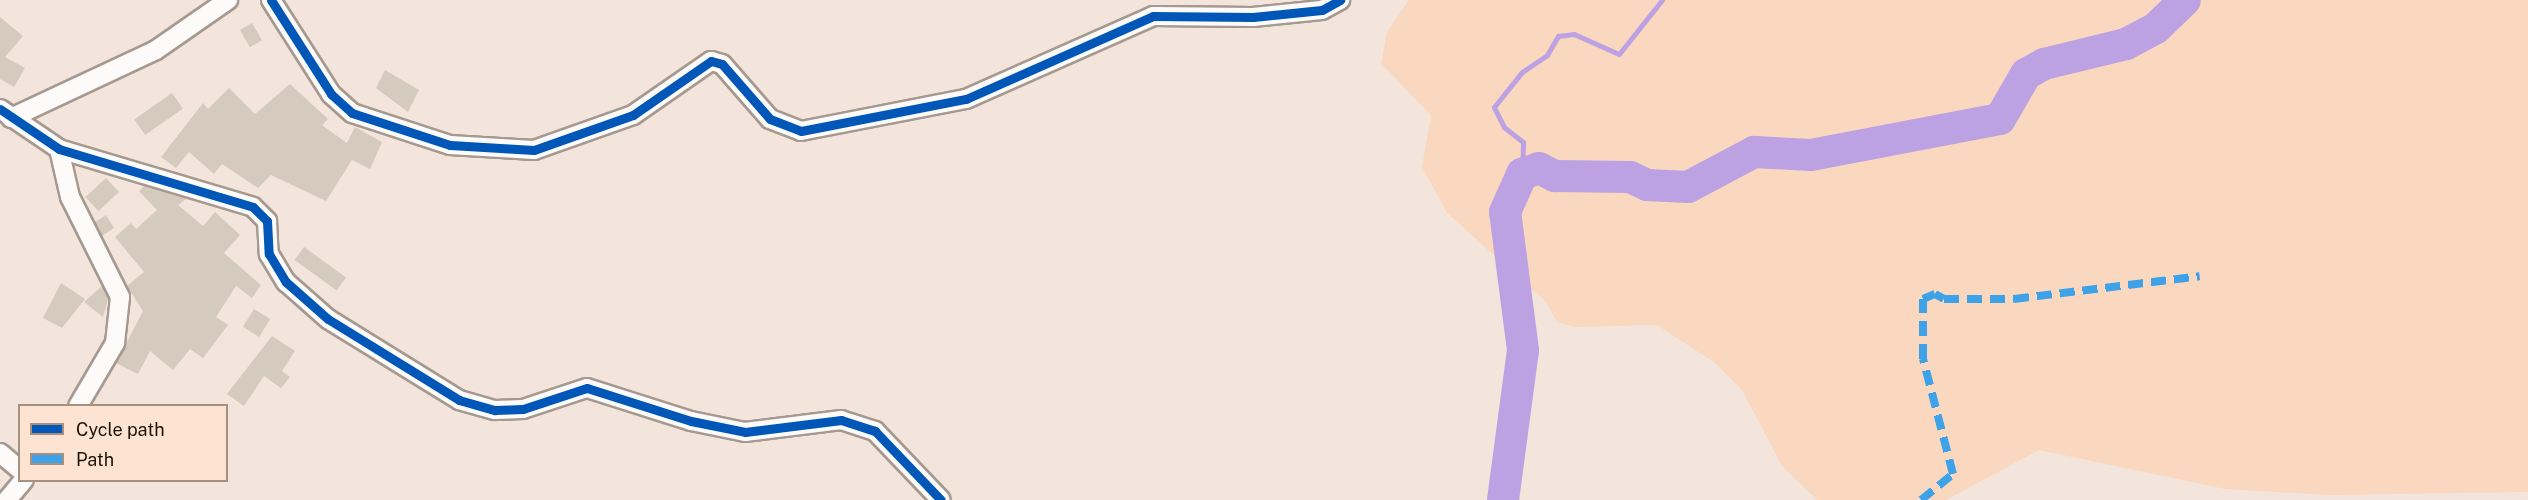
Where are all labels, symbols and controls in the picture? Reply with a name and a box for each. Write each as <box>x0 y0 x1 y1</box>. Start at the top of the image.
legend <box>18 404 228 482</box>
text: Cycle path <box>76 419 165 440</box>
text: Path <box>76 449 114 470</box>

